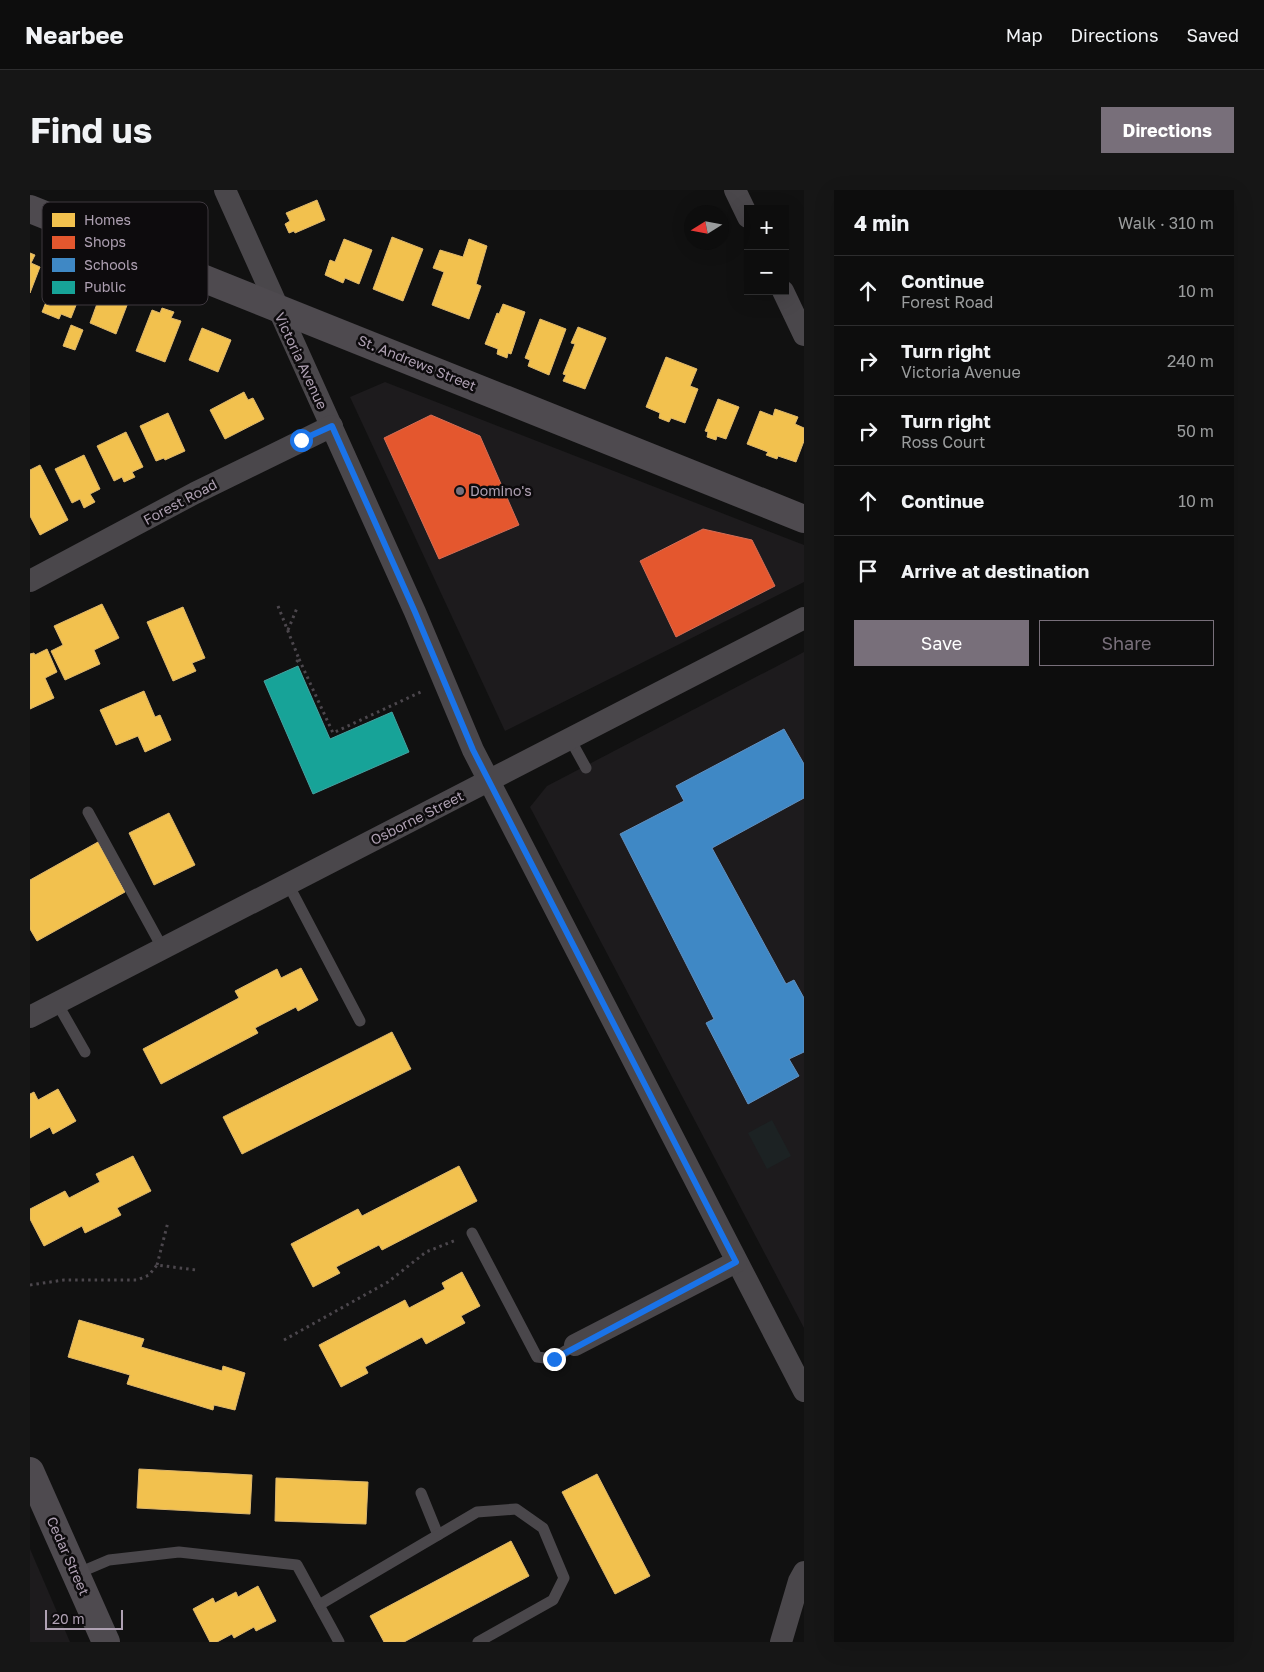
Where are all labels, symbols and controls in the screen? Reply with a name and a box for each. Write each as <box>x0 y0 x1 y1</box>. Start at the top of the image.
text: Nearbee <box>25 20 124 49</box>
text: Map <box>1006 24 1042 46</box>
text: Directions <box>1070 24 1158 46</box>
text: Saved <box>1186 24 1239 46</box>
button: Directions <box>1101 107 1234 153</box>
text: Find us <box>30 109 152 151</box>
legend <box>42 202 208 305</box>
north arrow <box>684 205 729 250</box>
map controls <box>744 205 789 295</box>
button: + <box>744 205 789 250</box>
text: 4 min <box>854 210 909 236</box>
text: Homes <box>84 211 131 228</box>
text: Walk · 310 m <box>1118 213 1214 233</box>
text: Shops <box>84 233 126 250</box>
button: − <box>744 250 789 295</box>
text: Schools <box>84 256 138 273</box>
text: Continue <box>901 269 984 292</box>
icon: ahead <box>854 277 882 305</box>
text: Public <box>84 278 126 295</box>
text: 10 m <box>1178 281 1214 301</box>
text: Forest Road <box>901 292 993 312</box>
street label: Victoria Avenue <box>272 310 331 412</box>
street label: St. Andrews Street <box>356 331 479 394</box>
text: Turn right <box>901 339 991 362</box>
icon: right <box>854 347 882 375</box>
text: 240 m <box>1167 351 1214 371</box>
text: Victoria Avenue <box>901 362 1021 382</box>
text: Turn right <box>901 409 991 432</box>
icon: right <box>854 417 882 445</box>
text: 50 m <box>1177 421 1214 441</box>
route start <box>290 429 313 452</box>
text: Ross Court <box>901 432 985 452</box>
street label: Forest Road <box>140 475 219 528</box>
place label: Domino's <box>470 482 532 499</box>
marker: Domino's <box>454 485 466 497</box>
icon: ahead <box>854 487 882 515</box>
text: Continue <box>901 489 984 512</box>
text: 10 m <box>1178 491 1214 511</box>
icon: arrive <box>854 557 882 585</box>
text: Arrive at destination <box>901 559 1089 582</box>
button: Save <box>854 620 1029 666</box>
button: Share <box>1039 620 1214 666</box>
street label: Osborne Street <box>368 787 466 848</box>
route end <box>543 1348 566 1371</box>
street label: Cedar Street <box>43 1514 93 1598</box>
scale bar <box>45 1607 122 1630</box>
text: 20 m <box>52 1610 85 1627</box>

